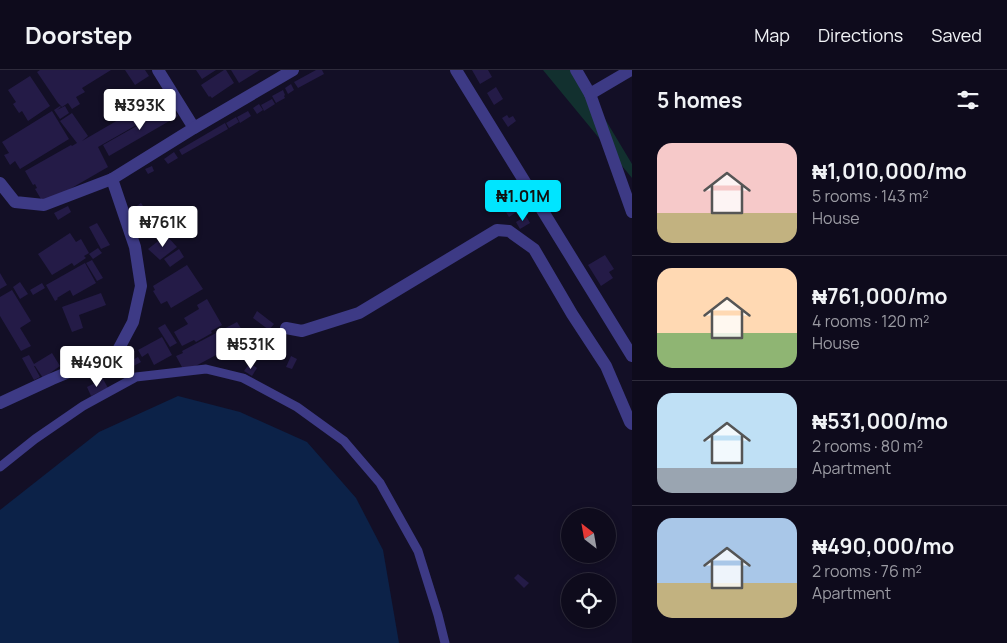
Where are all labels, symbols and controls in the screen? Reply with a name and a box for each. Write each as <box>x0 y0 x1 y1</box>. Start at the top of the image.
text: Doorstep <box>25 18 132 51</box>
text: Map <box>754 23 790 47</box>
text: Directions <box>818 23 903 47</box>
text: Saved <box>931 23 982 47</box>
text: 5 homes <box>657 86 742 114</box>
icon: filters <box>954 86 982 114</box>
pin: ₦393K <box>105 88 175 131</box>
text: ₦393K <box>115 94 165 116</box>
text: ₦1,010,000/mo <box>812 157 967 185</box>
icon: home <box>697 163 757 223</box>
pin: ₦1.01M <box>482 180 564 222</box>
text: ₦1.01M <box>496 185 550 207</box>
text: 5 rooms · 143 m² <box>812 185 929 207</box>
pin: ₦761K <box>128 206 198 248</box>
text: House <box>812 207 860 229</box>
text: ₦761K <box>139 211 187 233</box>
text: ₦761,000/mo <box>812 282 947 310</box>
icon: home <box>697 288 757 348</box>
text: 4 rooms · 120 m² <box>812 310 929 332</box>
pin: ₦531K <box>216 328 286 370</box>
text: House <box>812 332 860 354</box>
text: ₦531K <box>227 333 275 355</box>
pin: ₦490K <box>62 346 132 388</box>
text: ₦490K <box>71 351 123 373</box>
text: ₦531,000/mo <box>812 407 948 435</box>
icon: home <box>697 413 757 473</box>
text: 2 rooms · 80 m² <box>812 435 923 457</box>
text: Apartment <box>812 457 891 479</box>
north arrow <box>561 508 616 562</box>
map controls <box>561 508 616 628</box>
text: ₦490,000/mo <box>812 532 954 560</box>
icon: home <box>697 538 757 598</box>
text: 2 rooms · 76 m² <box>812 560 922 582</box>
button: locate <box>561 573 616 628</box>
text: Apartment <box>812 582 891 604</box>

